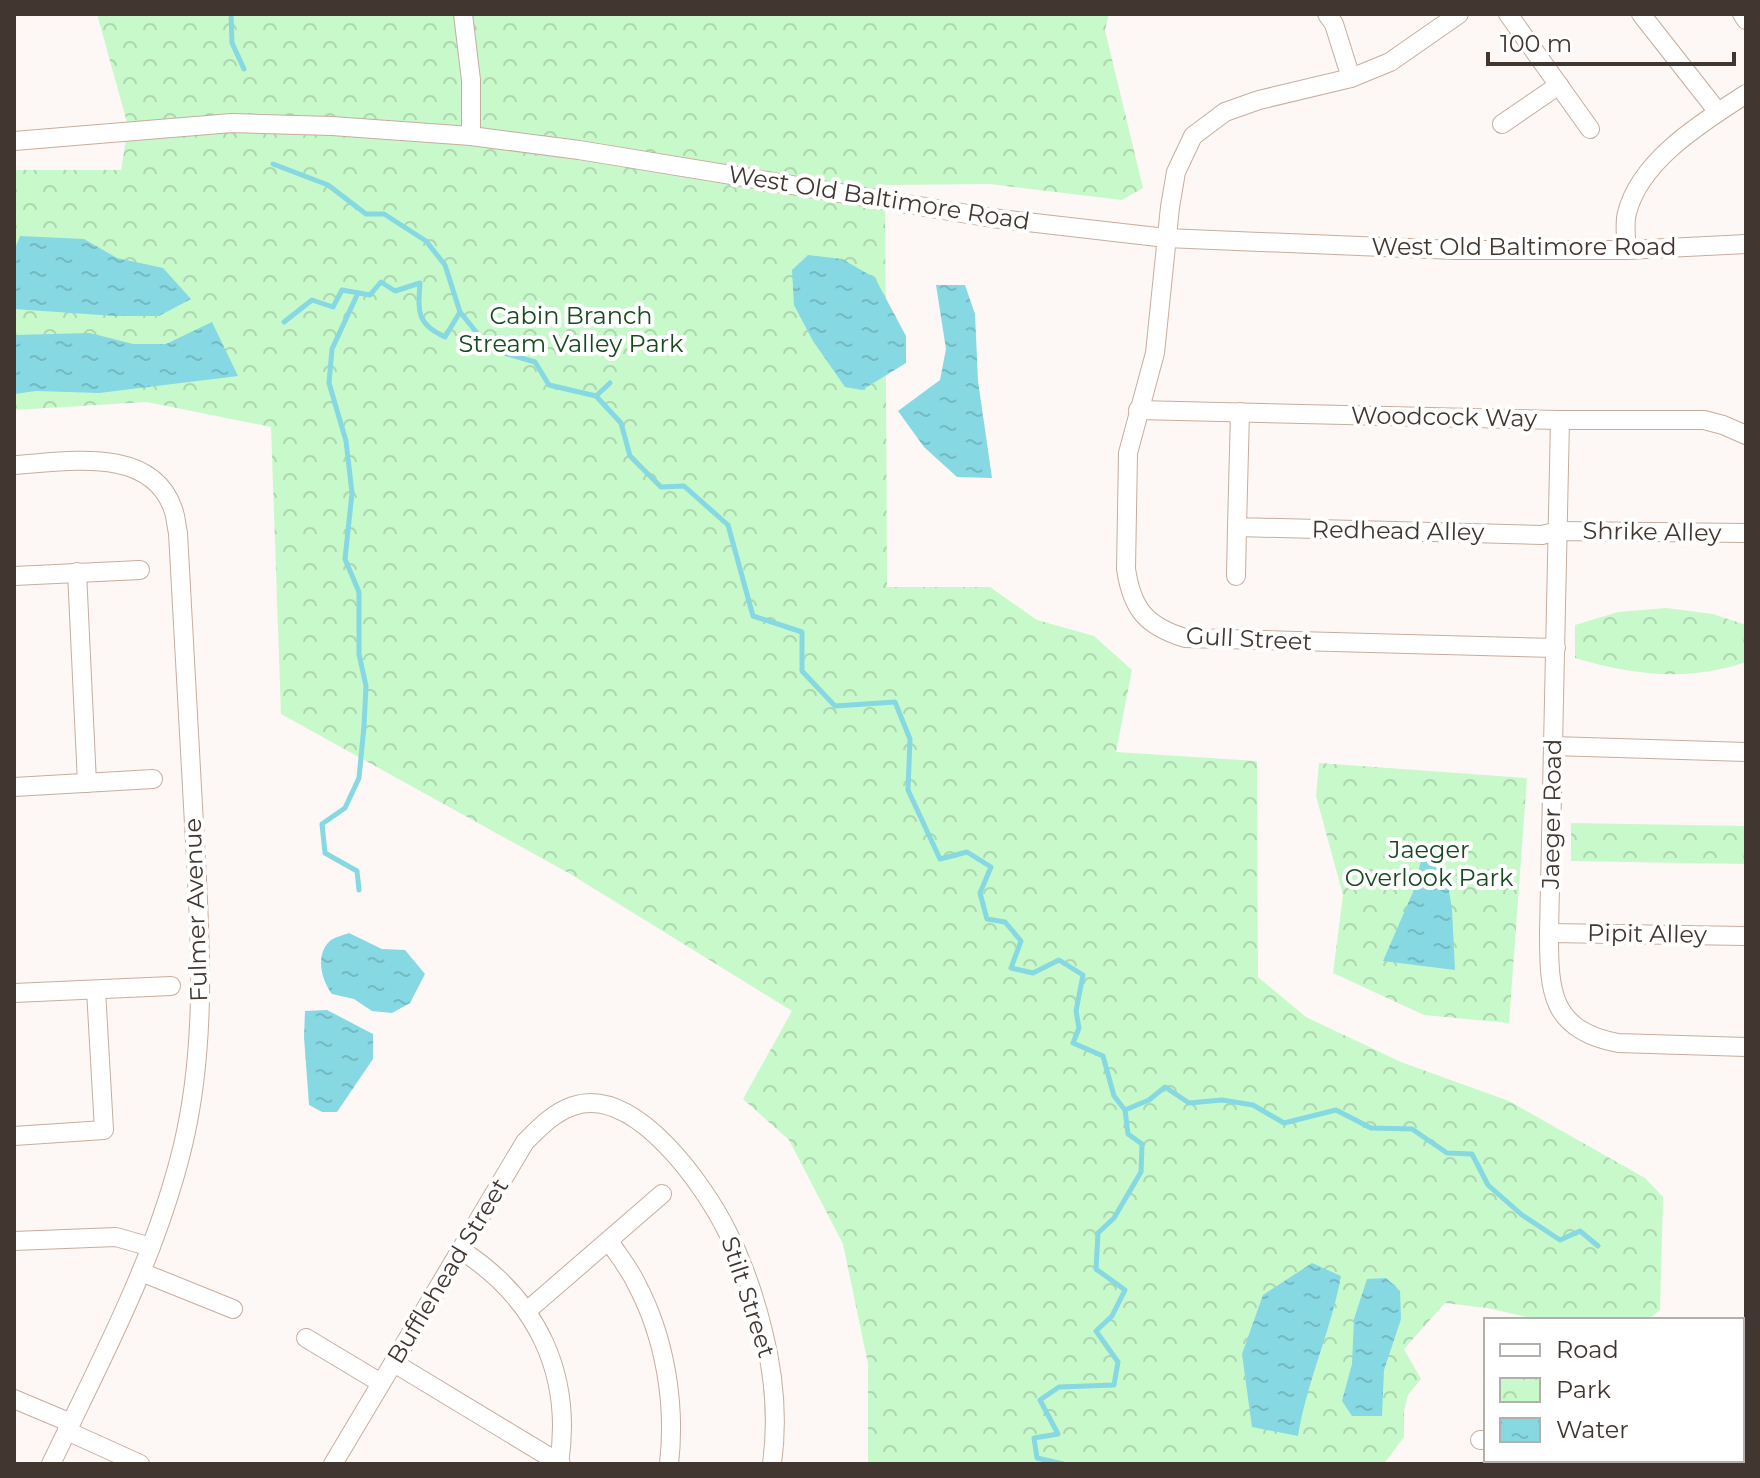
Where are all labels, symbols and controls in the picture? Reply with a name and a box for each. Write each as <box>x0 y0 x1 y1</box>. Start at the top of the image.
scale bar <box>1488 16 1734 66</box>
text: 100 m <box>1500 29 1572 58</box>
street label: West Old Baltimore Road <box>726 159 1032 236</box>
street label: West Old Baltimore Road <box>1372 232 1676 261</box>
park label: Cabin Branch Stream Valley Park <box>459 301 684 358</box>
street label: Woodcock Way <box>1351 400 1537 433</box>
street label: Redhead Alley <box>1311 514 1485 547</box>
street label: Shrike Alley <box>1582 516 1722 547</box>
street label: Gull Street <box>1185 621 1313 656</box>
street label: Jaeger Road <box>1536 739 1567 890</box>
street label: Fulmer Avenue <box>178 818 213 1002</box>
park label: Jaeger Overlook Park <box>1345 835 1514 892</box>
street label: Pipit Alley <box>1587 918 1707 949</box>
street label: Bufflehead Street <box>381 1173 514 1369</box>
street label: Stilt Street <box>715 1233 782 1361</box>
legend <box>1484 1318 1744 1462</box>
text: Road <box>1556 1335 1619 1364</box>
text: Park <box>1556 1375 1611 1404</box>
text: Water <box>1556 1415 1629 1444</box>

